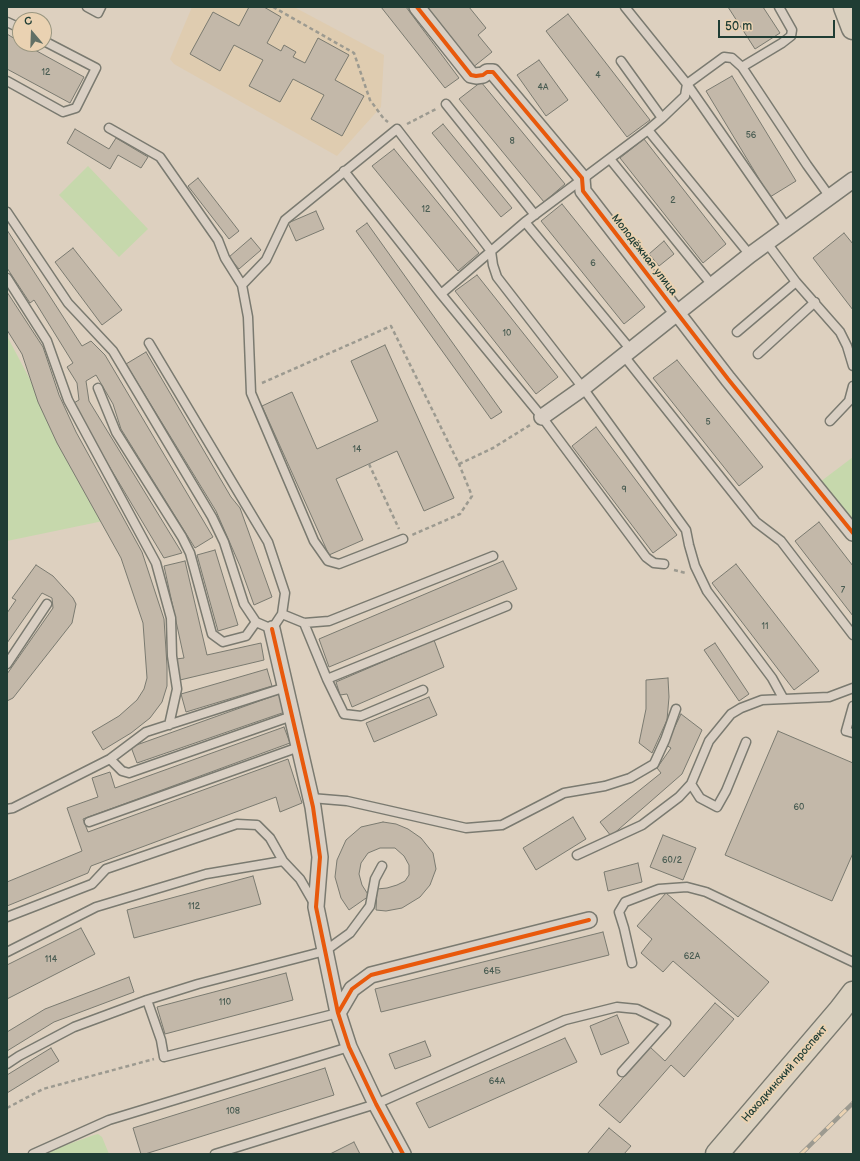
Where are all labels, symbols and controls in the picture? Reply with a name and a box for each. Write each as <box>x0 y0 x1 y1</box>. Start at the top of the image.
north arrow <box>12 12 52 52</box>
scale bar <box>720 12 837 38</box>
text: С <box>23 14 34 29</box>
text: 50 m <box>725 19 752 34</box>
house number: 12 <box>42 68 50 78</box>
house number: 4 <box>595 71 601 81</box>
house number: 4А <box>538 83 548 93</box>
house number: 56 <box>746 131 756 141</box>
house number: 8 <box>509 137 515 147</box>
house number: 2 <box>670 196 676 206</box>
house number: 12 <box>422 205 430 215</box>
street label: Молодёжная улица <box>608 212 680 298</box>
house number: 6 <box>590 259 596 269</box>
house number: 10 <box>503 329 511 339</box>
house number: 5 <box>705 418 711 428</box>
house number: 14 <box>353 445 361 455</box>
house number: 9 <box>621 485 627 495</box>
house number: 7 <box>841 586 845 596</box>
house number: 11 <box>762 622 768 632</box>
house number: 60 <box>794 803 804 813</box>
house number: 60/2 <box>662 856 682 866</box>
house number: 112 <box>188 902 200 912</box>
house number: 62А <box>684 952 700 962</box>
house number: 114 <box>45 955 57 965</box>
house number: 64Б <box>483 967 501 977</box>
house number: 110 <box>219 998 231 1008</box>
street label: Находкинский проспект <box>739 1023 831 1125</box>
house number: 64А <box>489 1077 505 1087</box>
house number: 108 <box>226 1107 240 1117</box>

